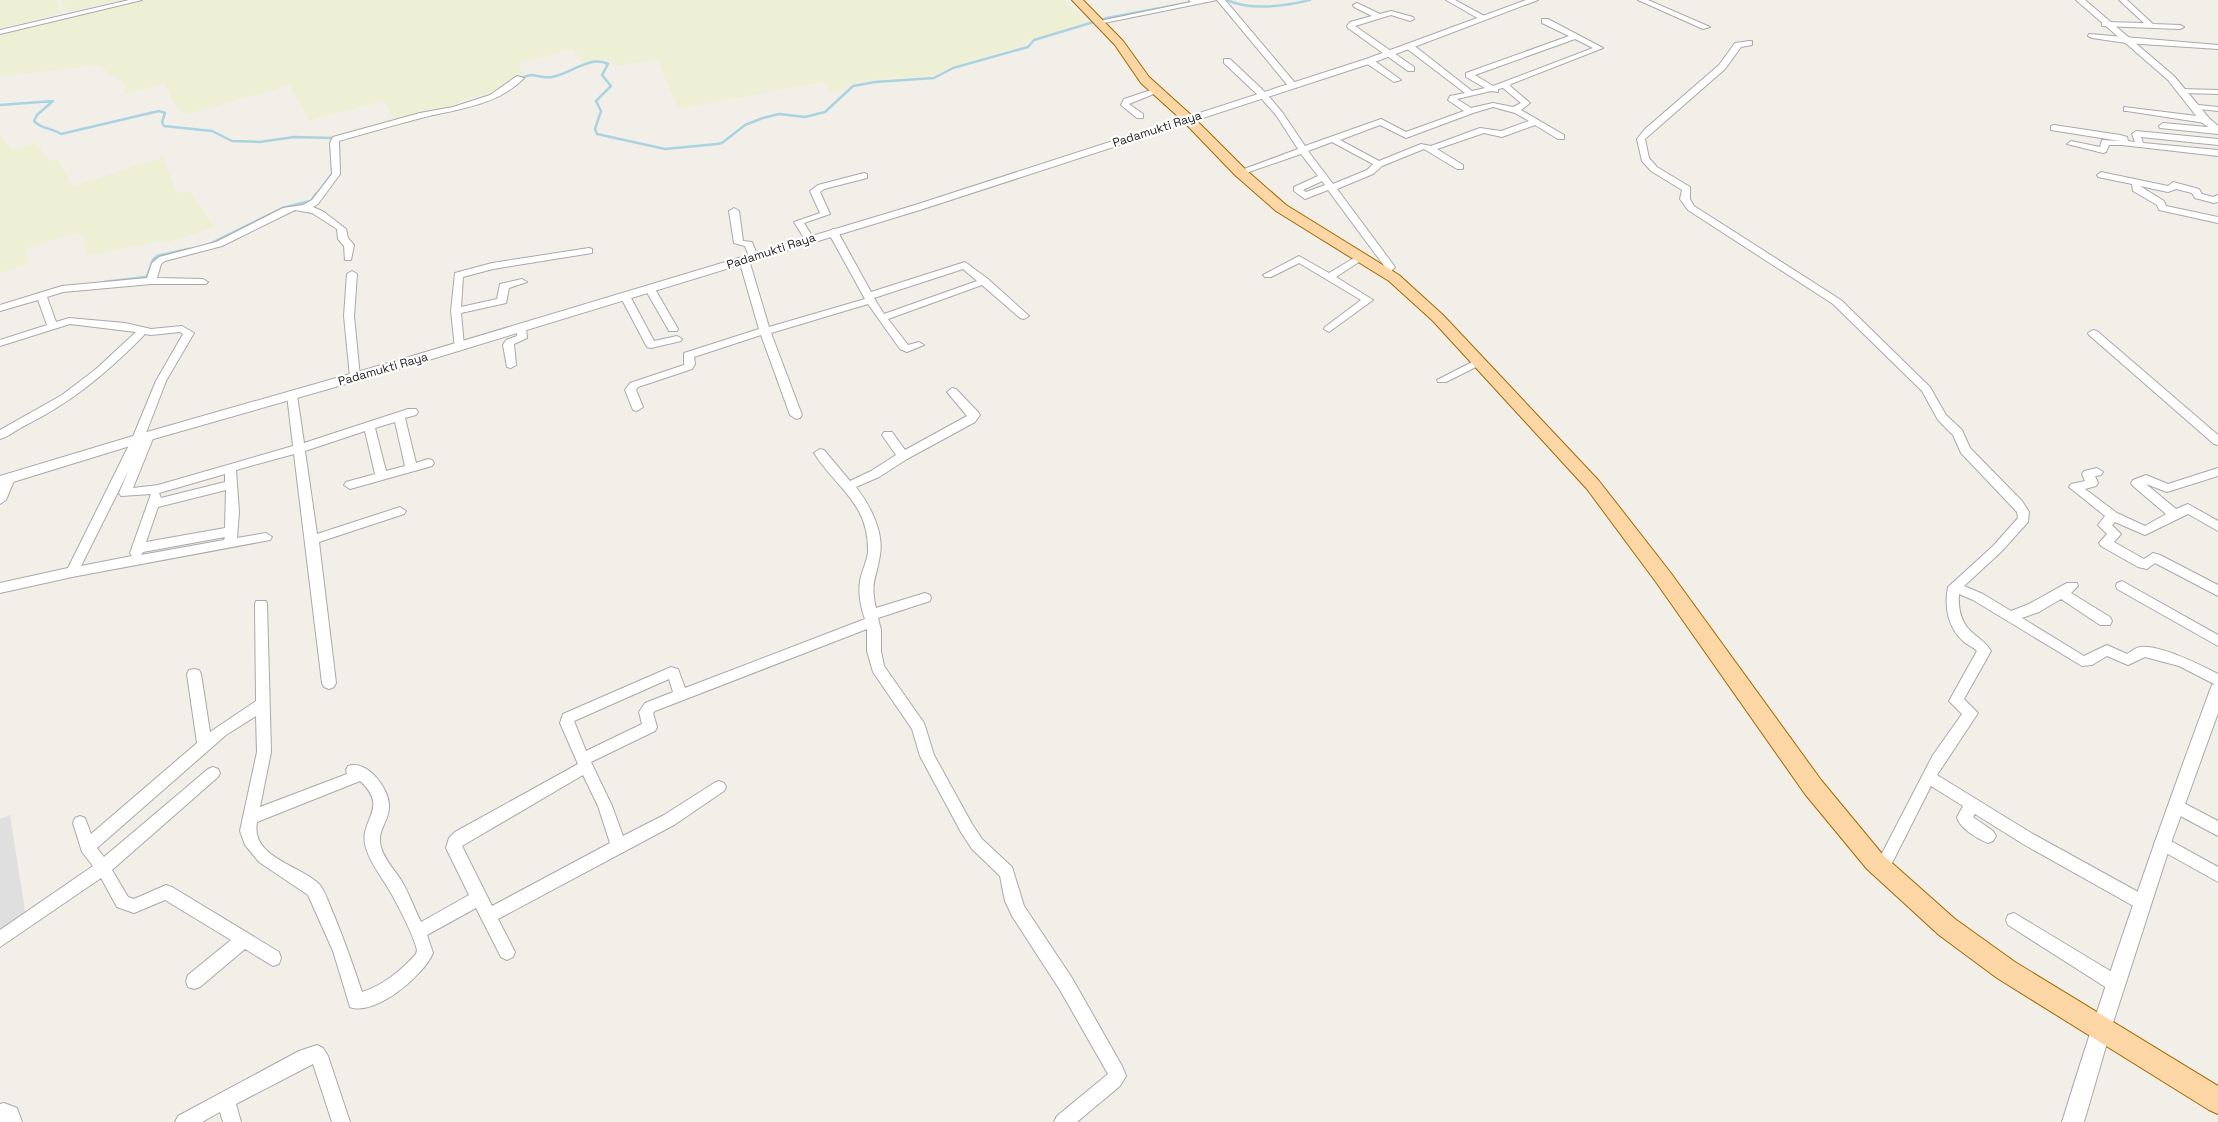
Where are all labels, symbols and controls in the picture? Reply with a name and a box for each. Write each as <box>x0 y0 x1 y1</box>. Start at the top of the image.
street label: Padamukti Raya <box>1111 107 1204 151</box>
street label: Padamukti Raya <box>725 229 818 273</box>
street label: Padamukti Raya <box>336 349 430 389</box>

